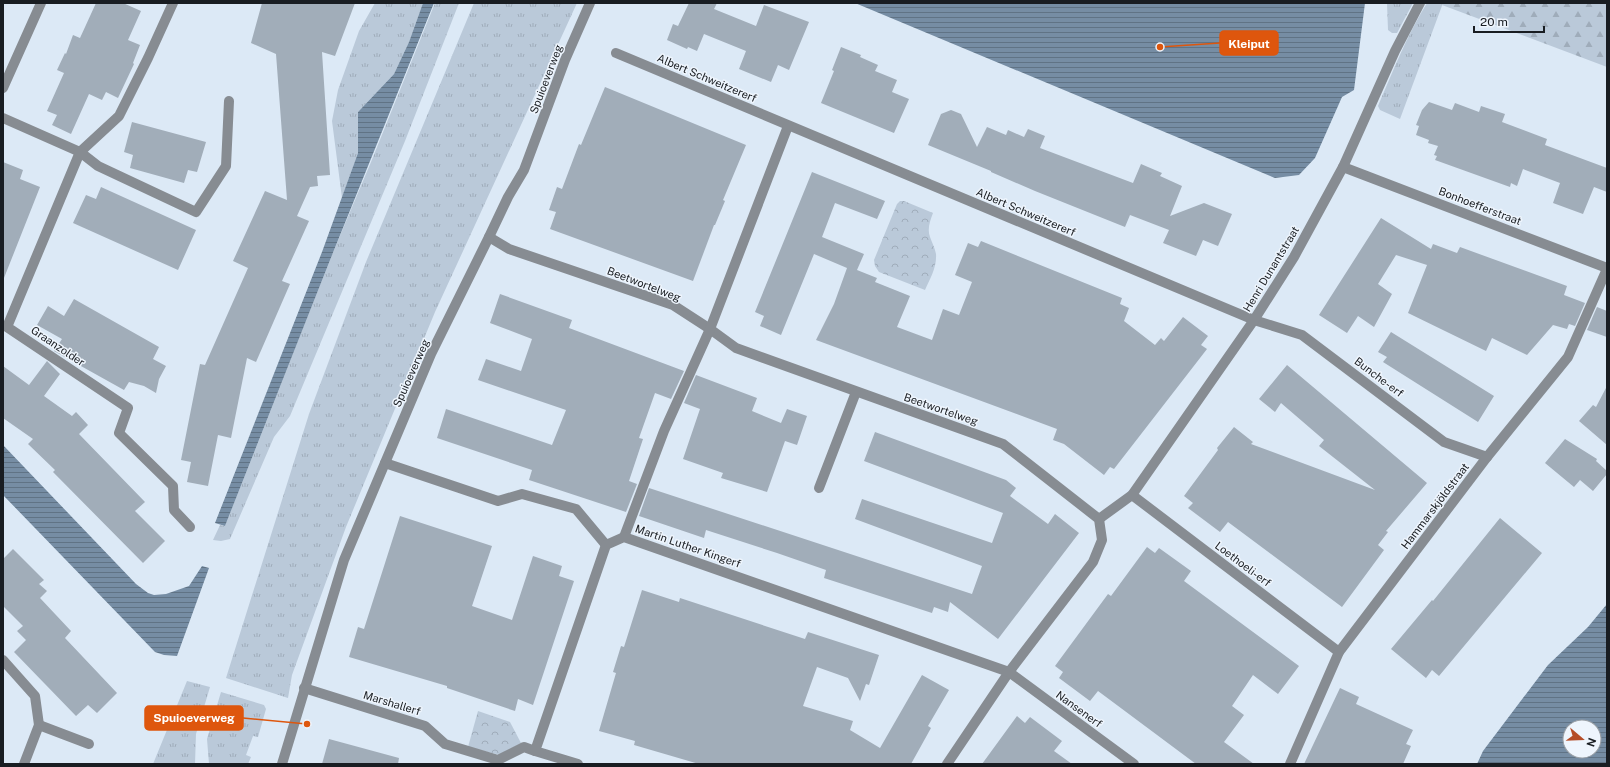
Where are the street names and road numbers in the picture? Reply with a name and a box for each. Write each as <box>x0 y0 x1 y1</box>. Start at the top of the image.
street label: Spuioeverweg <box>527 43 565 115</box>
street label: Albert Schweitzererf <box>656 52 759 105</box>
street label: Bonhoefferstraat <box>1437 185 1523 227</box>
street label: Albert Schweitzererf <box>975 186 1078 239</box>
street label: Henri Dunantstraat <box>1241 224 1301 314</box>
street label: Beetwortelweg <box>606 264 683 304</box>
street label: Graanzolder <box>29 324 87 368</box>
street label: Spuioeverweg <box>391 337 431 409</box>
street label: Bunche-erf <box>1352 355 1406 400</box>
street label: Beetwortelweg <box>902 391 980 427</box>
street label: Hammarskjöldstraat <box>1399 461 1471 551</box>
street label: Martin Luther Kingerf <box>634 522 743 570</box>
street label: Loethoeli-erf <box>1213 539 1274 589</box>
street label: Nansenerf <box>1054 688 1105 730</box>
street label: Marshallerf <box>362 689 423 718</box>

